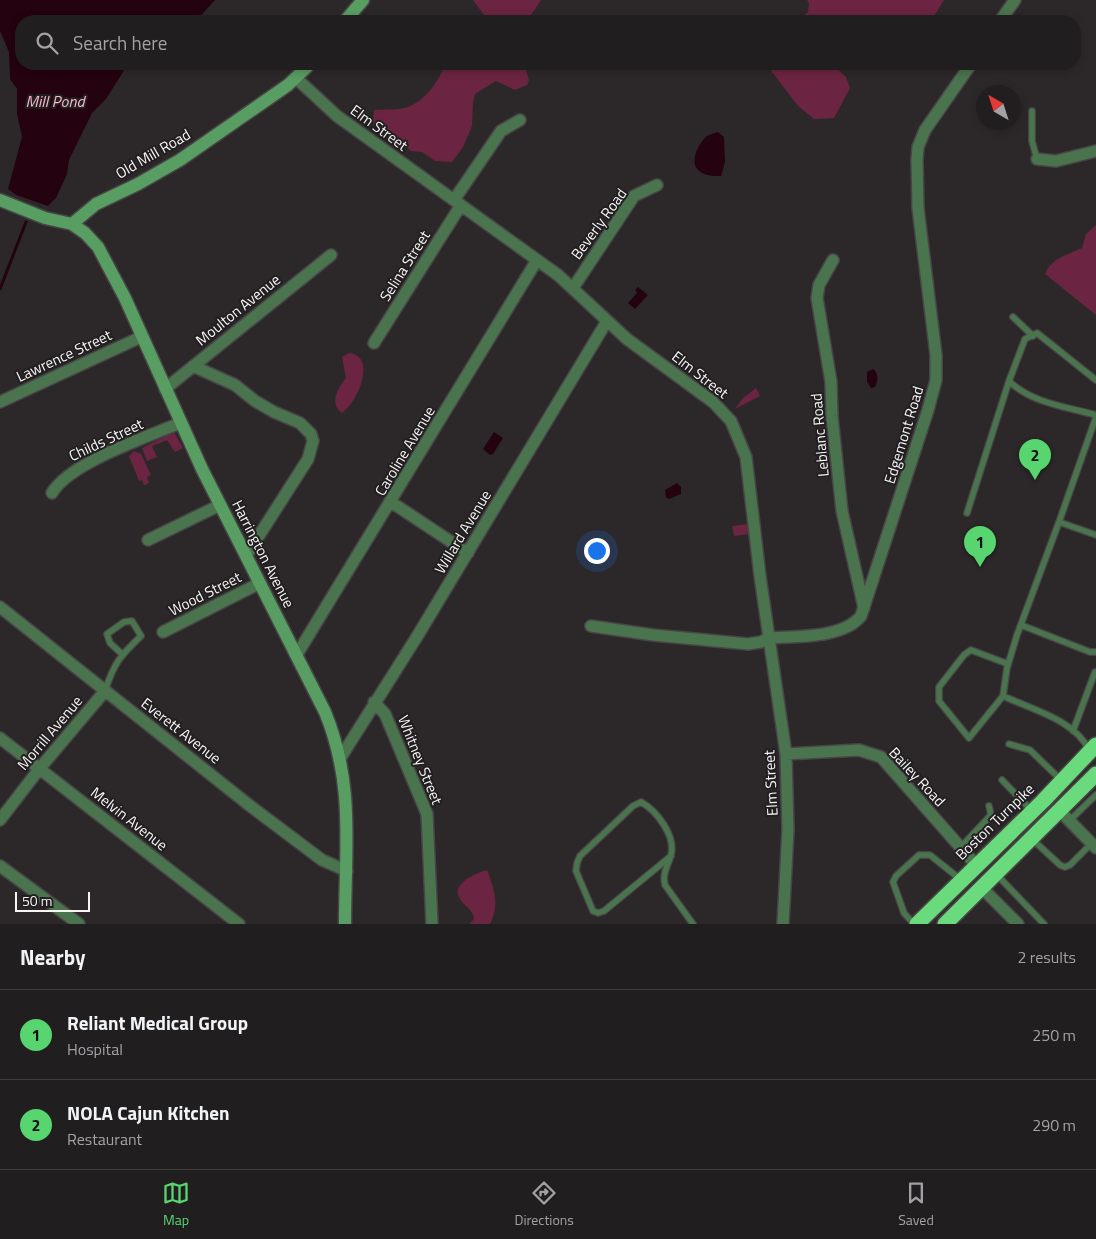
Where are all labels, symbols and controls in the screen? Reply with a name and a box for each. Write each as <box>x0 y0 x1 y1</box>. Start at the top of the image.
search box <box>15 15 1081 70</box>
text: Search here <box>73 28 167 57</box>
icon: search <box>33 29 61 57</box>
north arrow <box>976 85 1021 130</box>
water label: Mill Pond <box>26 89 86 113</box>
street label: Elm Street <box>346 99 413 157</box>
street label: Old Mill Road <box>111 123 195 184</box>
street label: Beverly Road <box>565 183 632 264</box>
street label: Selina Street <box>374 225 436 306</box>
street label: Moulton Avenue <box>190 268 285 351</box>
street label: Lawrence Street <box>12 323 116 388</box>
street label: Elm Street <box>667 345 734 405</box>
street label: Edgemont Road <box>878 383 929 486</box>
street label: Leblanc Road <box>804 392 835 478</box>
street label: Caroline Avenue <box>369 401 441 500</box>
street label: Childs Street <box>65 412 147 467</box>
pin: 2 <box>1019 439 1051 480</box>
street label: Willard Avenue <box>428 485 497 578</box>
street label: Harrington Avenue <box>226 496 301 612</box>
pin: 1 <box>964 526 996 567</box>
your location <box>584 538 610 564</box>
street label: Wood Street <box>164 565 246 622</box>
street label: Morrill Avenue <box>11 690 88 775</box>
street label: Everett Avenue <box>136 692 226 769</box>
street label: Whitney Street <box>392 712 449 809</box>
street label: Bailey Road <box>884 742 951 812</box>
street label: Elm Street <box>757 749 784 817</box>
street label: Boston Turnpike <box>950 778 1039 865</box>
street label: Melvin Avenue <box>86 781 173 856</box>
scale bar <box>15 889 90 912</box>
text: 50 m <box>22 890 52 911</box>
text: Nearby <box>20 941 85 973</box>
text: 2 results <box>1017 945 1076 969</box>
text: Reliant Medical Group <box>67 1008 248 1037</box>
text: 1 <box>32 1023 40 1047</box>
text: 250 m <box>1032 1023 1076 1047</box>
text: Hospital <box>67 1037 123 1061</box>
text: NOLA Cajun Kitchen <box>67 1098 230 1127</box>
text: 2 <box>32 1113 40 1137</box>
text: 290 m <box>1032 1113 1076 1137</box>
text: Restaurant <box>67 1127 142 1151</box>
tab: Map <box>162 1179 190 1230</box>
tab: Directions <box>514 1179 574 1230</box>
tab: Saved <box>898 1179 934 1230</box>

